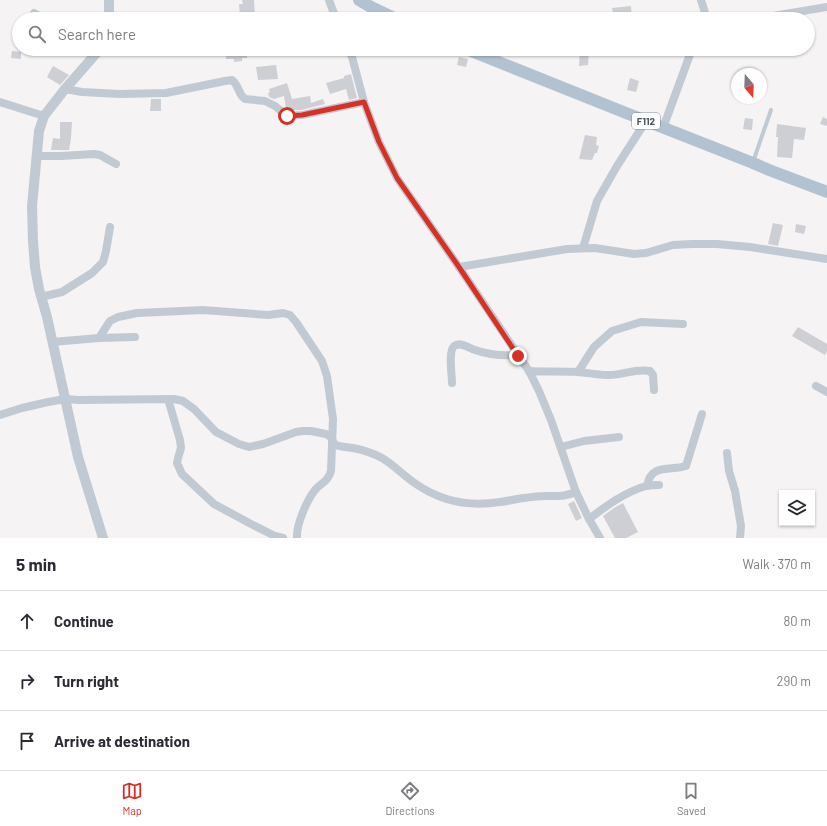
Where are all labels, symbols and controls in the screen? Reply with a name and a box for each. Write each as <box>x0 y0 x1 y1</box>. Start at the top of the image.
search box <box>12 12 815 56</box>
icon: search <box>26 23 48 45</box>
text: Search here <box>58 25 136 43</box>
north arrow <box>731 68 767 104</box>
route start <box>278 107 296 125</box>
road number: F112 <box>632 113 660 129</box>
route end <box>509 347 527 365</box>
map controls <box>779 490 815 526</box>
button: layers <box>779 490 815 526</box>
text: 5 min <box>16 554 56 574</box>
text: Walk · 370 m <box>743 556 811 572</box>
icon: ahead <box>16 610 38 632</box>
text: Continue <box>54 612 114 630</box>
text: 80 m <box>784 613 811 629</box>
icon: right <box>16 670 38 692</box>
text: Turn right <box>54 672 119 690</box>
text: 290 m <box>777 673 811 689</box>
icon: arrive <box>16 730 38 752</box>
text: Arrive at destination <box>54 732 190 750</box>
tab: Map <box>121 780 143 817</box>
tab: Directions <box>385 780 435 817</box>
tab: Saved <box>677 780 706 817</box>

